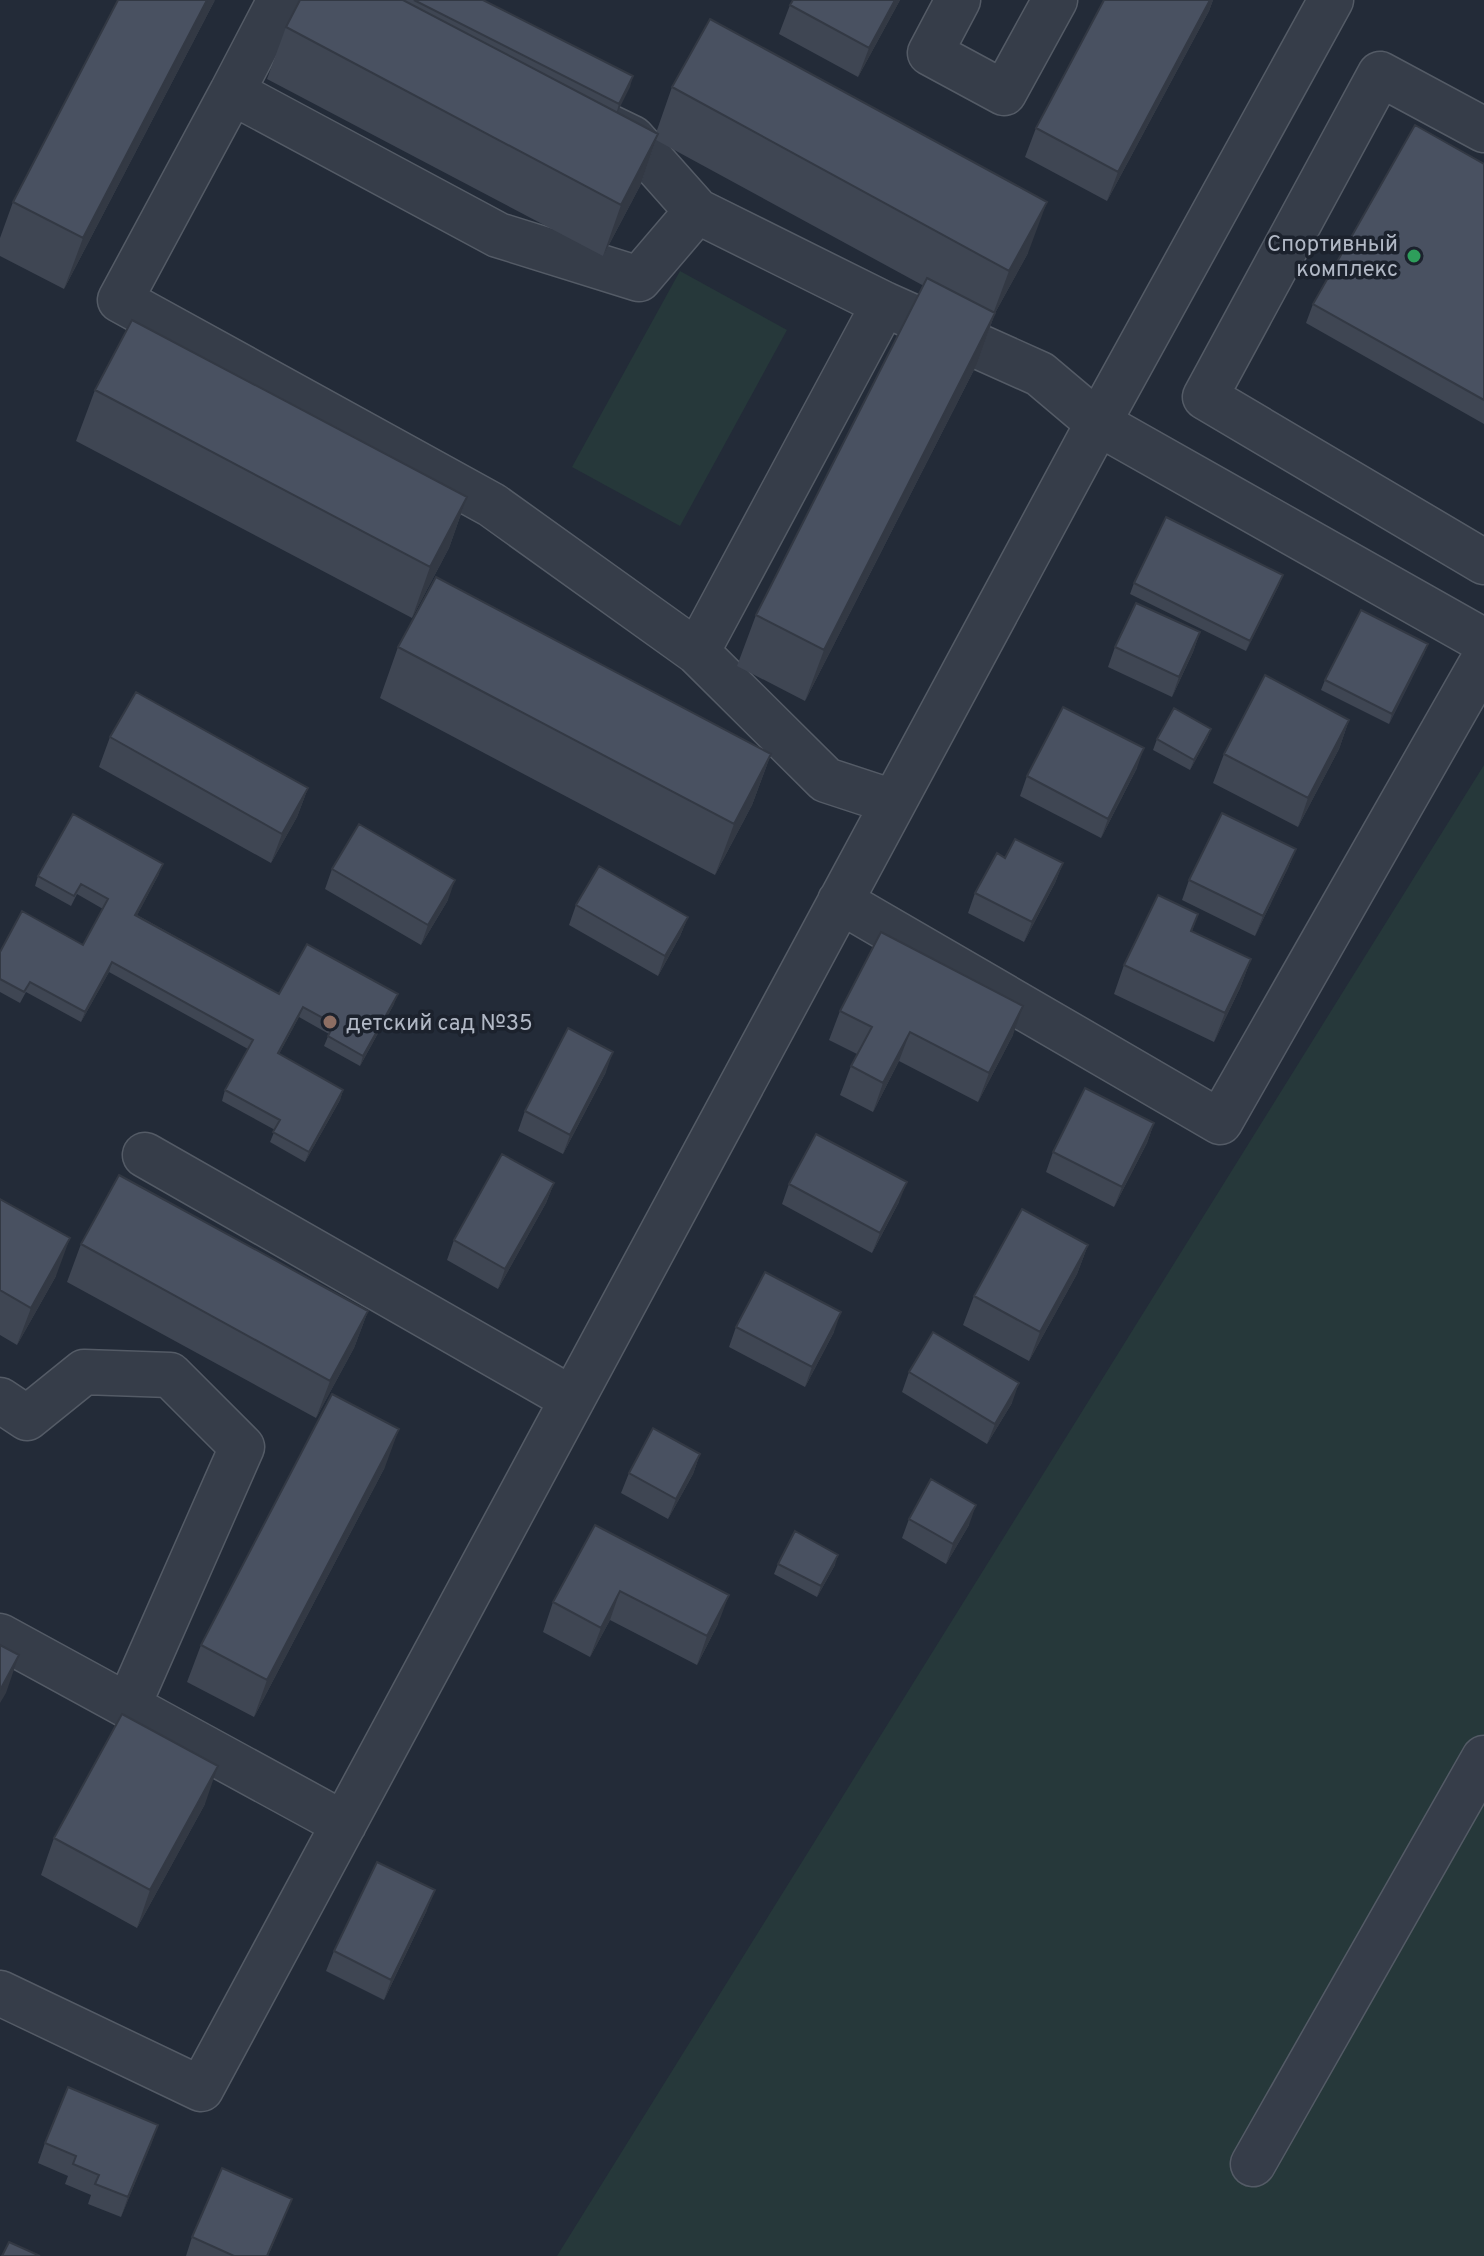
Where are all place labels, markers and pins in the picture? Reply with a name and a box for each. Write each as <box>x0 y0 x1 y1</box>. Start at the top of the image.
place label: Спортивный комплекс <box>1267 232 1398 284</box>
marker: Спортивный комплекс <box>1405 247 1423 265</box>
place label: детский сад №35 <box>346 1011 533 1038</box>
marker: детский сад №35 <box>321 1013 339 1031</box>

